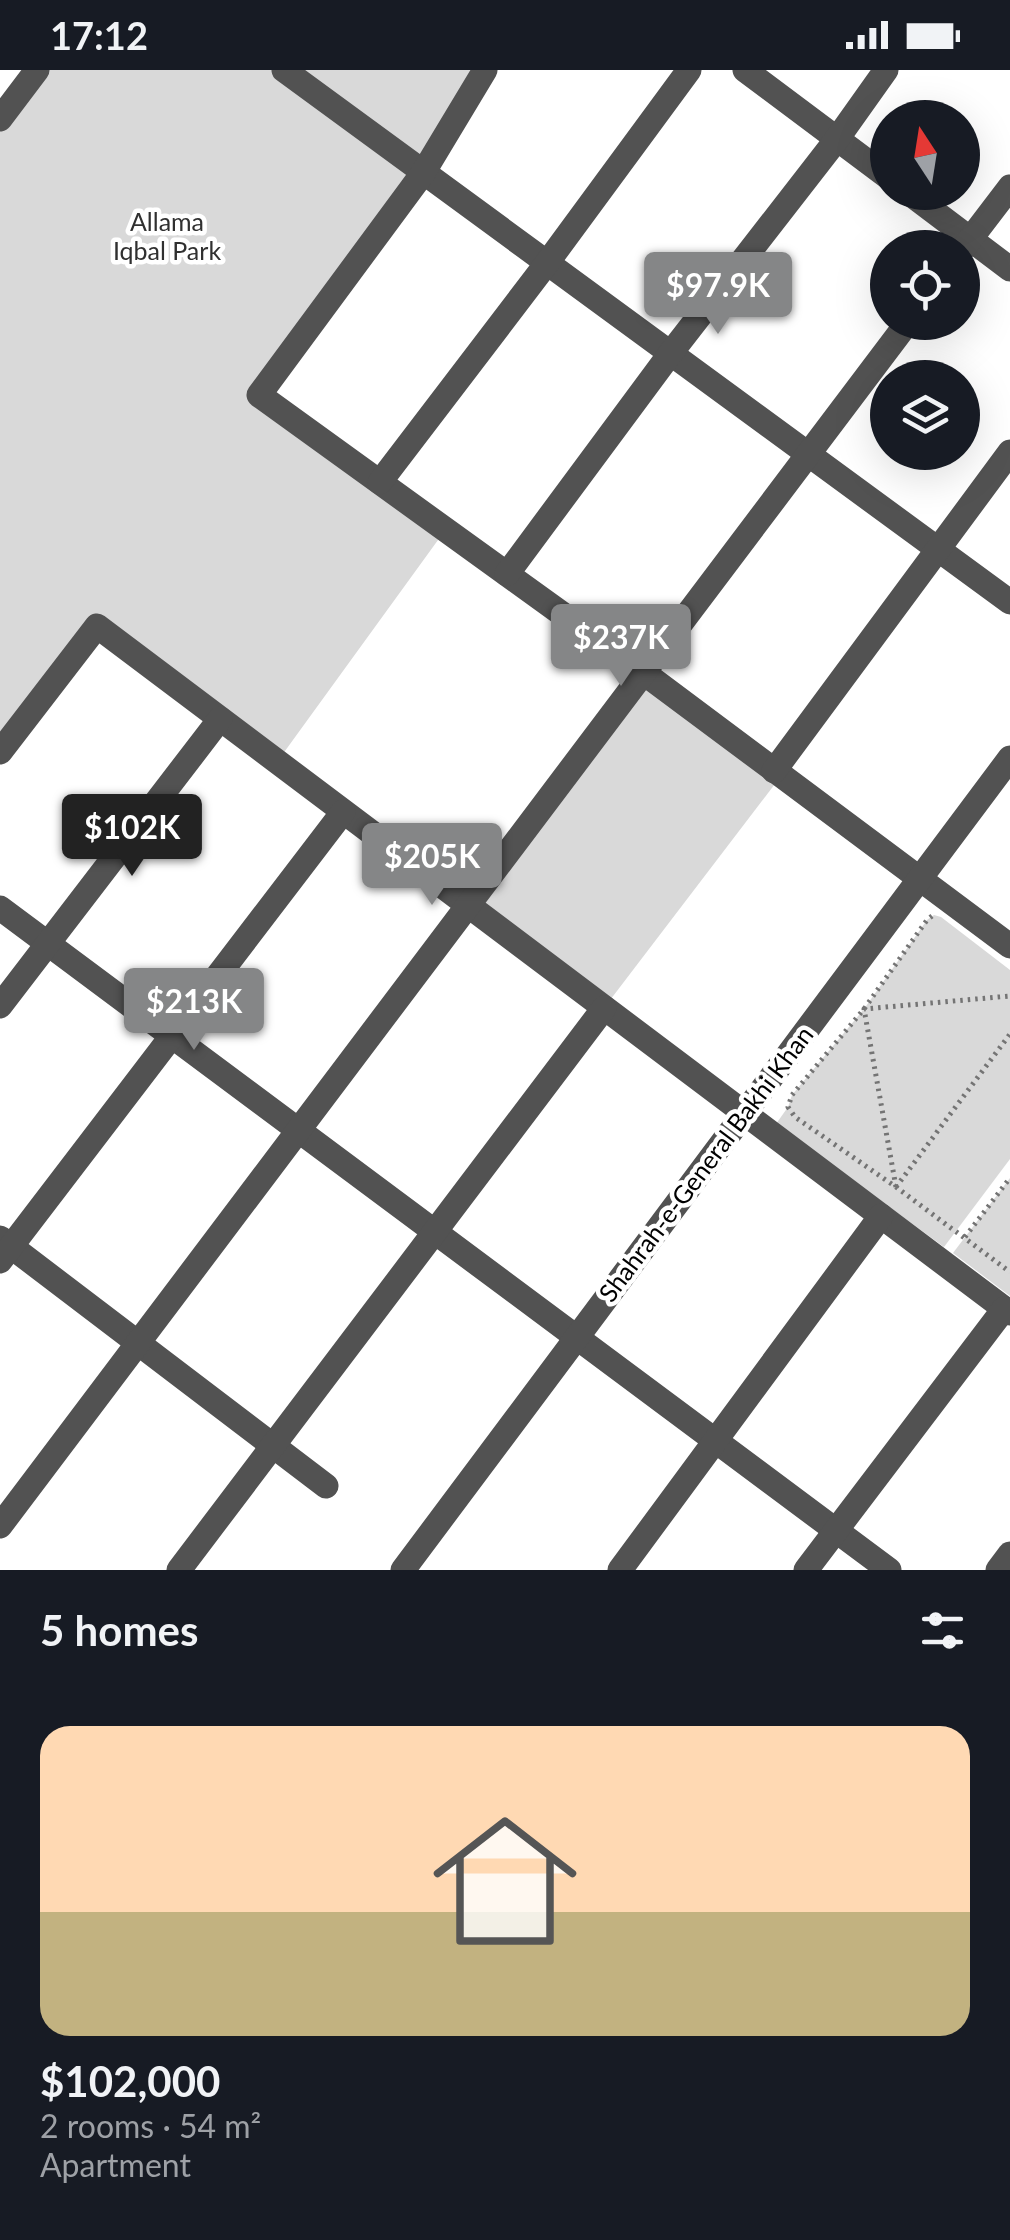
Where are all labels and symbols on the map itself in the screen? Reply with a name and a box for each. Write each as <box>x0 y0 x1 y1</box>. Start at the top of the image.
north arrow <box>870 100 980 210</box>
park label: Allama Iqbal Park <box>113 206 221 265</box>
pin: $97.9K <box>637 252 799 337</box>
pin: $237K <box>551 604 691 689</box>
pin: $102K <box>62 794 202 879</box>
pin: $205K <box>362 823 502 908</box>
pin: $213K <box>124 968 264 1053</box>
street label: Shahrah-e-General Bakhi Khan <box>592 1020 819 1307</box>

